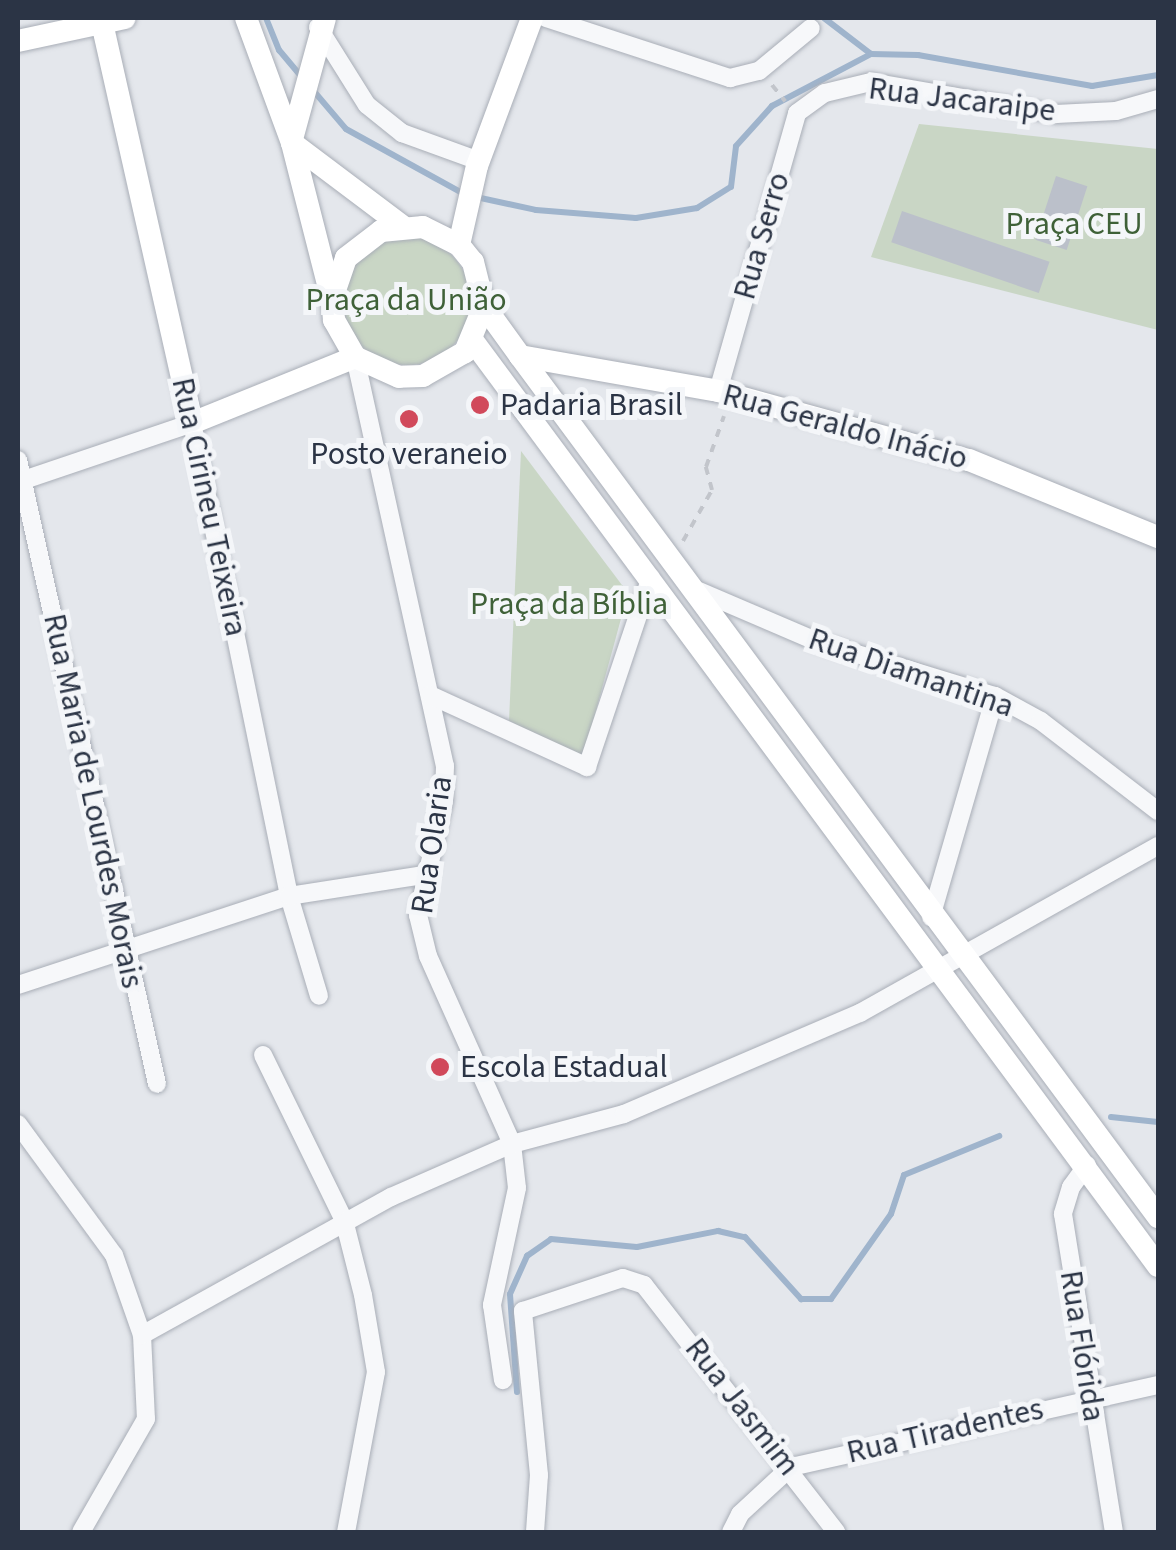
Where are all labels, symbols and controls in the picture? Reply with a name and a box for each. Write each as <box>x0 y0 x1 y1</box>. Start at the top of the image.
street label: Rua Jacaraipe <box>866 69 1058 131</box>
street label: Rua Serro <box>726 168 798 304</box>
park label: Praça CEU <box>1005 205 1143 243</box>
park label: Praça da União <box>305 281 507 319</box>
street label: Rua Cirineu Teixeira <box>163 374 255 640</box>
street label: Rua Geraldo Inácio <box>718 376 972 478</box>
place label: Padaria Brasil <box>500 386 683 424</box>
marker: Padaria Brasil <box>469 394 491 416</box>
marker: Posto veraneio <box>398 408 420 430</box>
place label: Posto veraneio <box>310 435 508 473</box>
park label: Praça da Bíblia <box>470 585 668 623</box>
street label: Rua Maria de Lourdes Morais <box>35 610 151 992</box>
street label: Rua Diamantina <box>803 620 1019 726</box>
street label: Rua Olaria <box>403 774 461 916</box>
place label: Escola Estadual <box>460 1048 668 1086</box>
marker: Escola Estadual <box>429 1056 451 1078</box>
street label: Rua Flórida <box>1051 1268 1113 1424</box>
street label: Rua Jasmim <box>676 1331 808 1483</box>
street label: Rua Tiradentes <box>843 1390 1047 1472</box>

